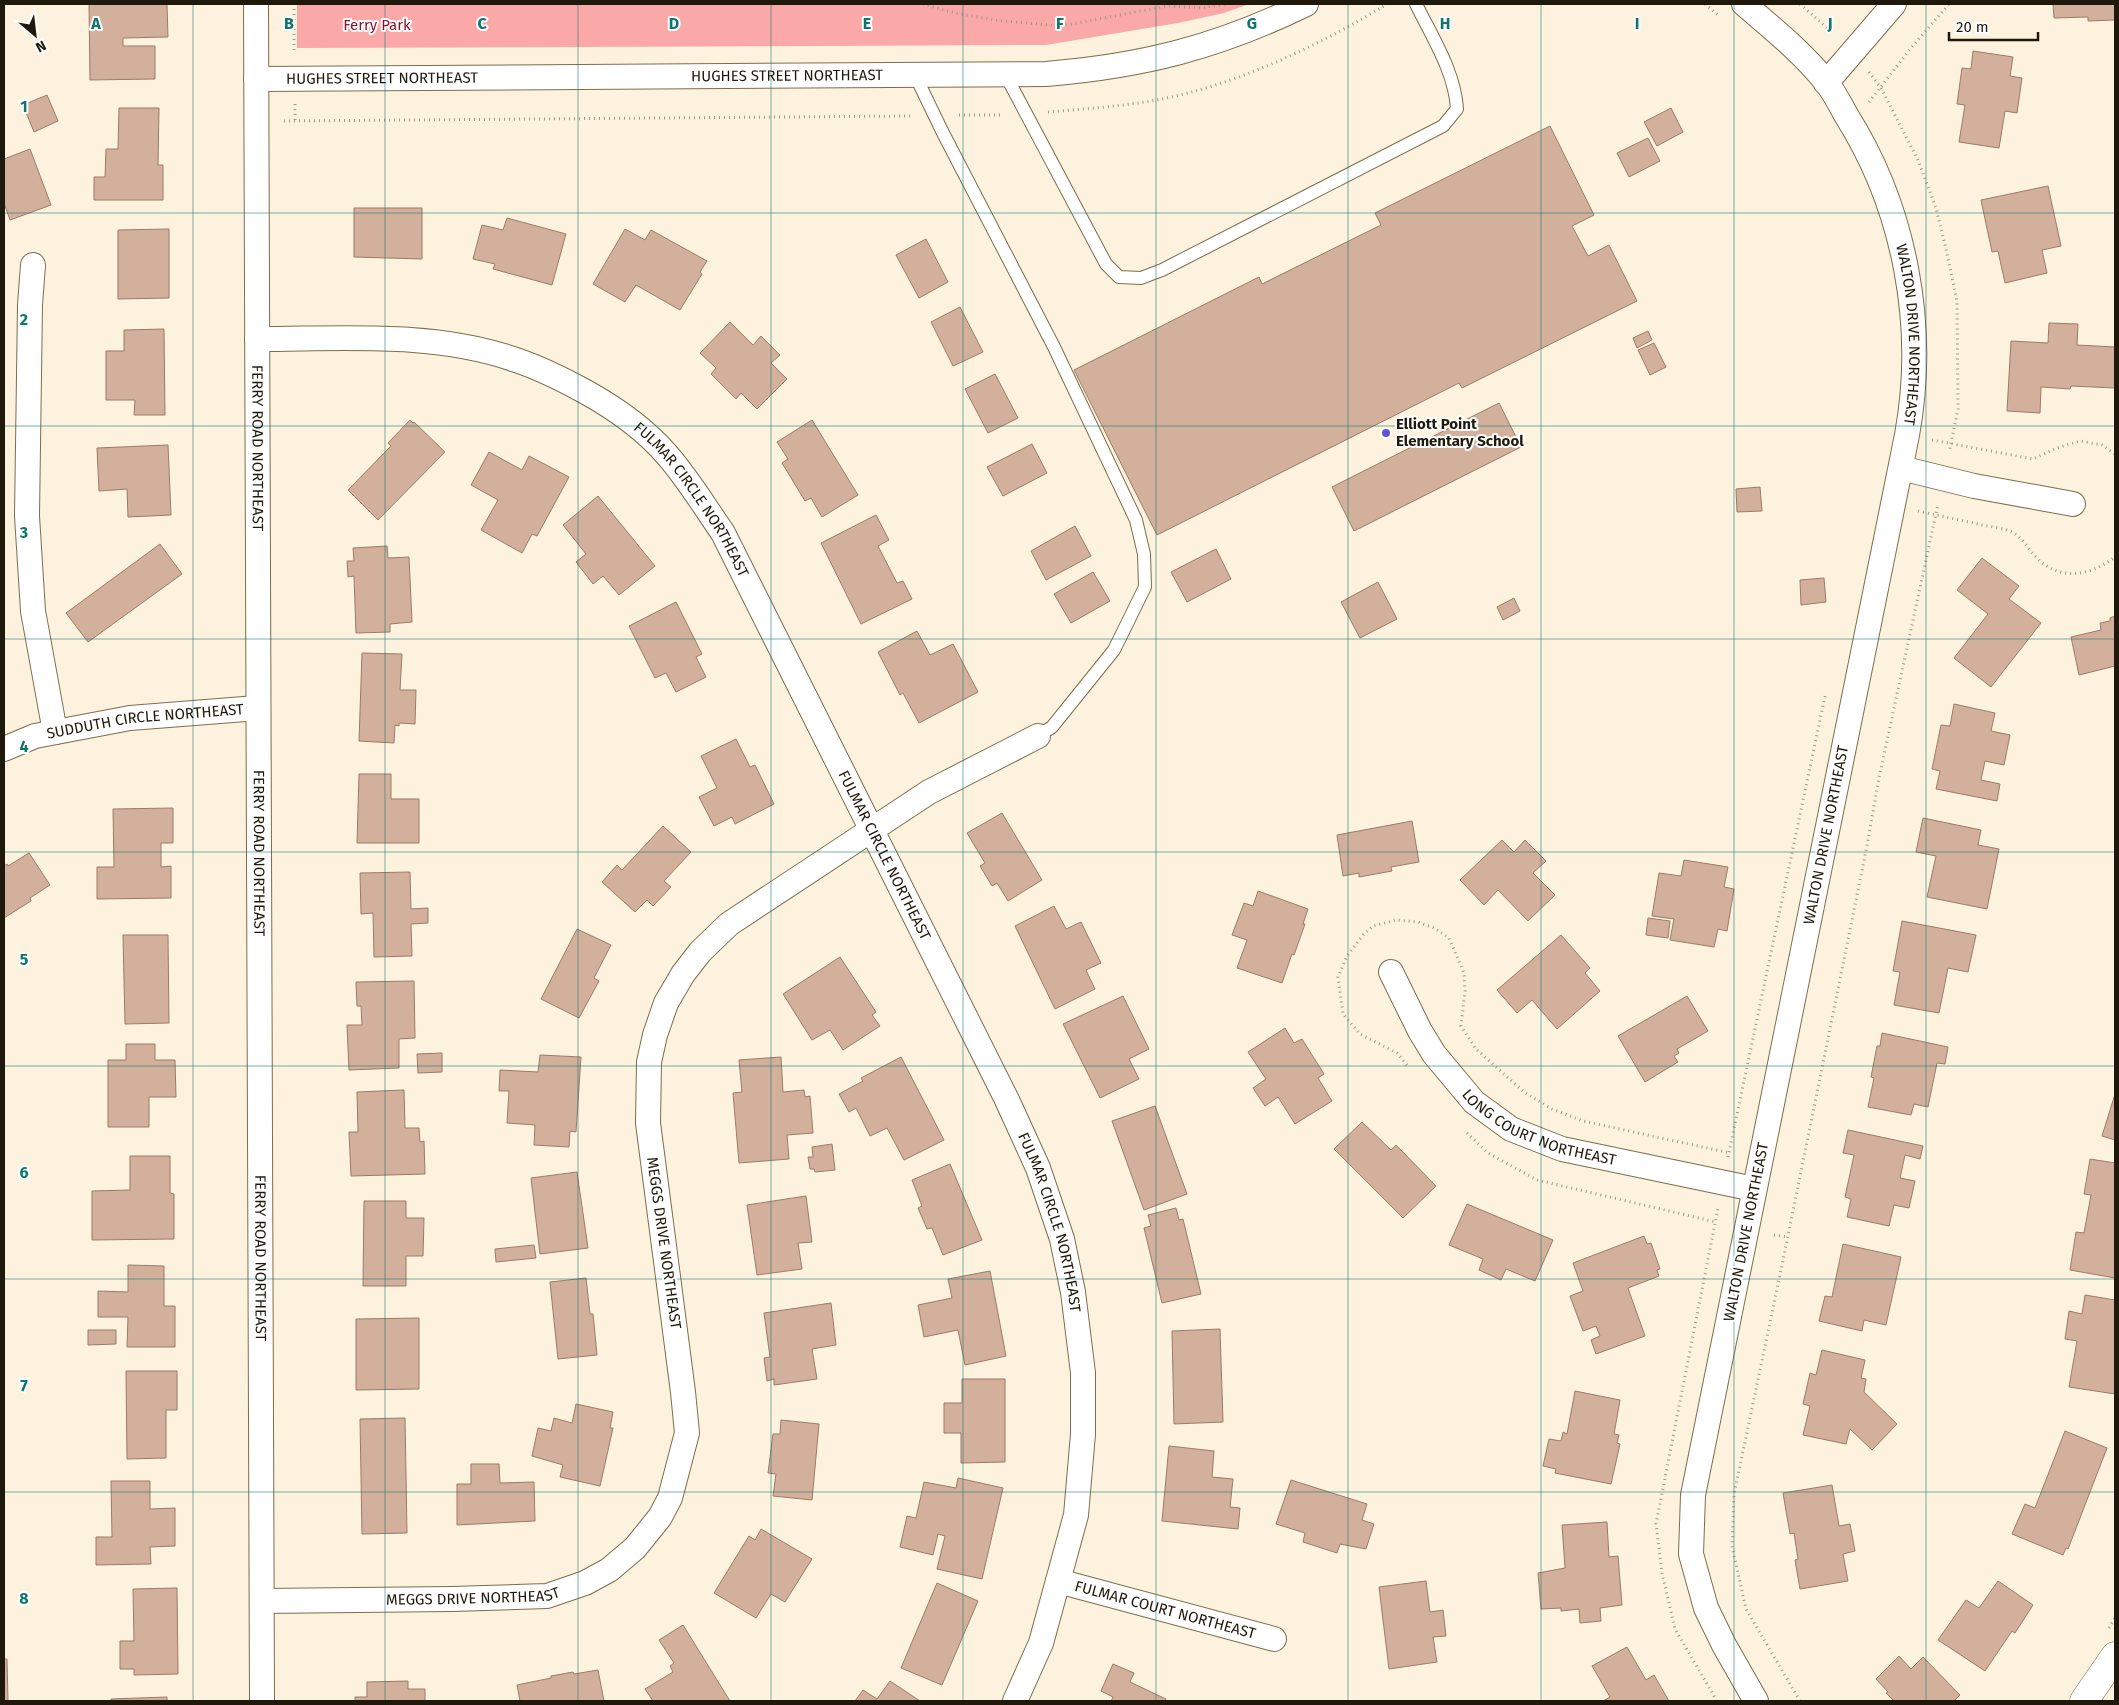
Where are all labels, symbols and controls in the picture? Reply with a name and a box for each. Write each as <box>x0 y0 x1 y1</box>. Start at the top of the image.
north arrow <box>10 10 60 60</box>
scale bar <box>1949 10 2038 42</box>
text: A <box>90 14 101 33</box>
text: B <box>284 14 294 33</box>
text: C <box>477 14 487 33</box>
text: D <box>669 14 679 33</box>
text: E <box>863 14 871 33</box>
text: F <box>1056 14 1064 33</box>
text: G <box>1247 14 1257 33</box>
text: H <box>1440 14 1450 33</box>
text: I <box>1635 14 1639 33</box>
text: J <box>1826 14 1833 33</box>
park label: Ferry Park <box>343 16 411 34</box>
text: 20 m <box>1956 18 1989 36</box>
text: N <box>33 36 49 56</box>
street label: HUGHES STREET NORTHEAST <box>691 66 883 85</box>
street label: HUGHES STREET NORTHEAST <box>286 69 478 88</box>
text: 1 <box>20 97 28 116</box>
street label: WALTON DRIVE NORTHEAST <box>1892 242 1923 427</box>
text: 2 <box>20 310 28 329</box>
street label: FERRY ROAD NORTHEAST <box>248 365 267 532</box>
place label: Elliott Point Elementary School <box>1396 415 1524 450</box>
street label: FULMAR CIRCLE NORTHEAST <box>630 418 753 580</box>
marker: Elliott Point Elementary School <box>1380 427 1392 439</box>
text: 3 <box>19 523 28 542</box>
street label: SUDDUTH CIRCLE NORTHEAST <box>45 700 245 743</box>
text: 4 <box>19 737 29 756</box>
street label: WALTON DRIVE NORTHEAST <box>1800 744 1852 926</box>
street label: FULMAR CIRCLE NORTHEAST <box>834 768 935 943</box>
street label: FERRY ROAD NORTHEAST <box>250 770 268 937</box>
text: 5 <box>20 950 29 969</box>
street label: LONG COURT NORTHEAST <box>1458 1086 1618 1169</box>
street label: FULMAR CIRCLE NORTHEAST <box>1014 1130 1084 1313</box>
street label: WALTON DRIVE NORTHEAST <box>1720 1141 1772 1323</box>
street label: MEGGS DRIVE NORTHEAST <box>643 1156 685 1330</box>
text: 6 <box>19 1163 29 1182</box>
street label: FERRY ROAD NORTHEAST <box>251 1175 270 1342</box>
text: 7 <box>20 1376 28 1395</box>
street label: FULMAR COURT NORTHEAST <box>1073 1577 1258 1643</box>
street label: MEGGS DRIVE NORTHEAST <box>386 1583 562 1609</box>
text: 8 <box>19 1589 29 1608</box>

